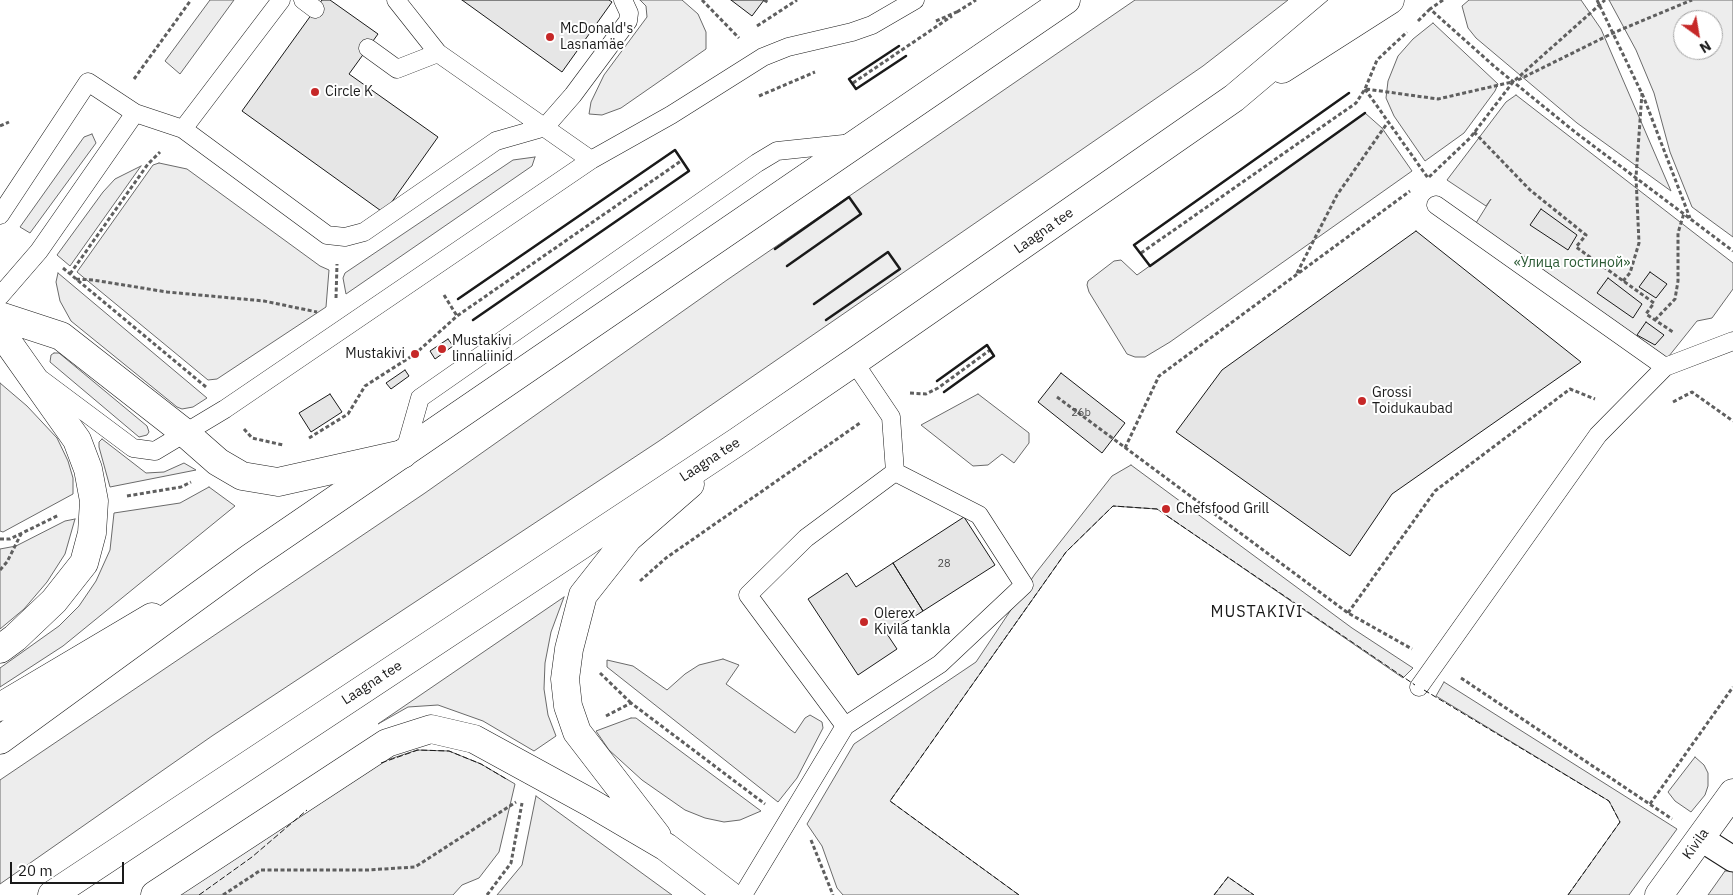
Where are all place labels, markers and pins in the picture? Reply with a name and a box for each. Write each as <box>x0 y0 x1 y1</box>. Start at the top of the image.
place label: McDonald's Lasnamäe <box>560 21 633 54</box>
marker: McDonald's Lasnamäe <box>544 31 556 43</box>
place label: Circle K <box>325 84 373 100</box>
marker: Circle K <box>309 86 321 98</box>
place label: Mustakivi linnaliinid <box>452 333 513 366</box>
marker: Mustakivi linnaliinid <box>436 343 448 355</box>
place label: Mustakivi <box>345 346 405 362</box>
marker: Mustakivi <box>409 348 421 360</box>
place label: Grossi Toidukaubad <box>1372 385 1453 418</box>
marker: Grossi Toidukaubad <box>1356 395 1368 407</box>
place label: Chefsfood Grill <box>1176 501 1269 517</box>
marker: Chefsfood Grill <box>1160 503 1172 515</box>
place label: Olerex Kivila tankla <box>874 606 950 638</box>
marker: Olerex Kivila tankla <box>858 616 870 628</box>

